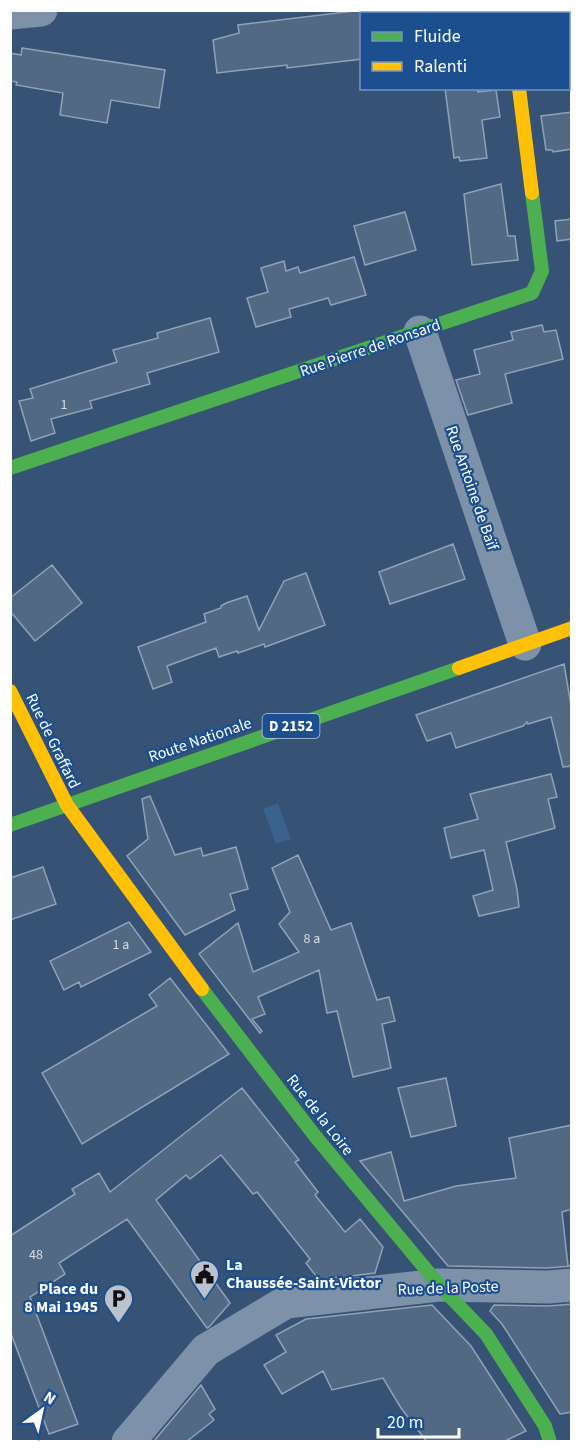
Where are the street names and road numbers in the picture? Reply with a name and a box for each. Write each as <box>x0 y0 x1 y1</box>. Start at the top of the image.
street label: Rue Pierre de Ronsard <box>297 314 443 382</box>
street label: Rue Antoine de Baïf <box>440 423 504 554</box>
street label: Rue de Graffard <box>20 690 86 792</box>
street label: Route Nationale <box>146 712 255 768</box>
road number: D 2152 <box>262 714 320 738</box>
street label: Rue de la Loire <box>281 1070 359 1160</box>
street label: Rue de la Poste <box>397 1275 499 1301</box>

